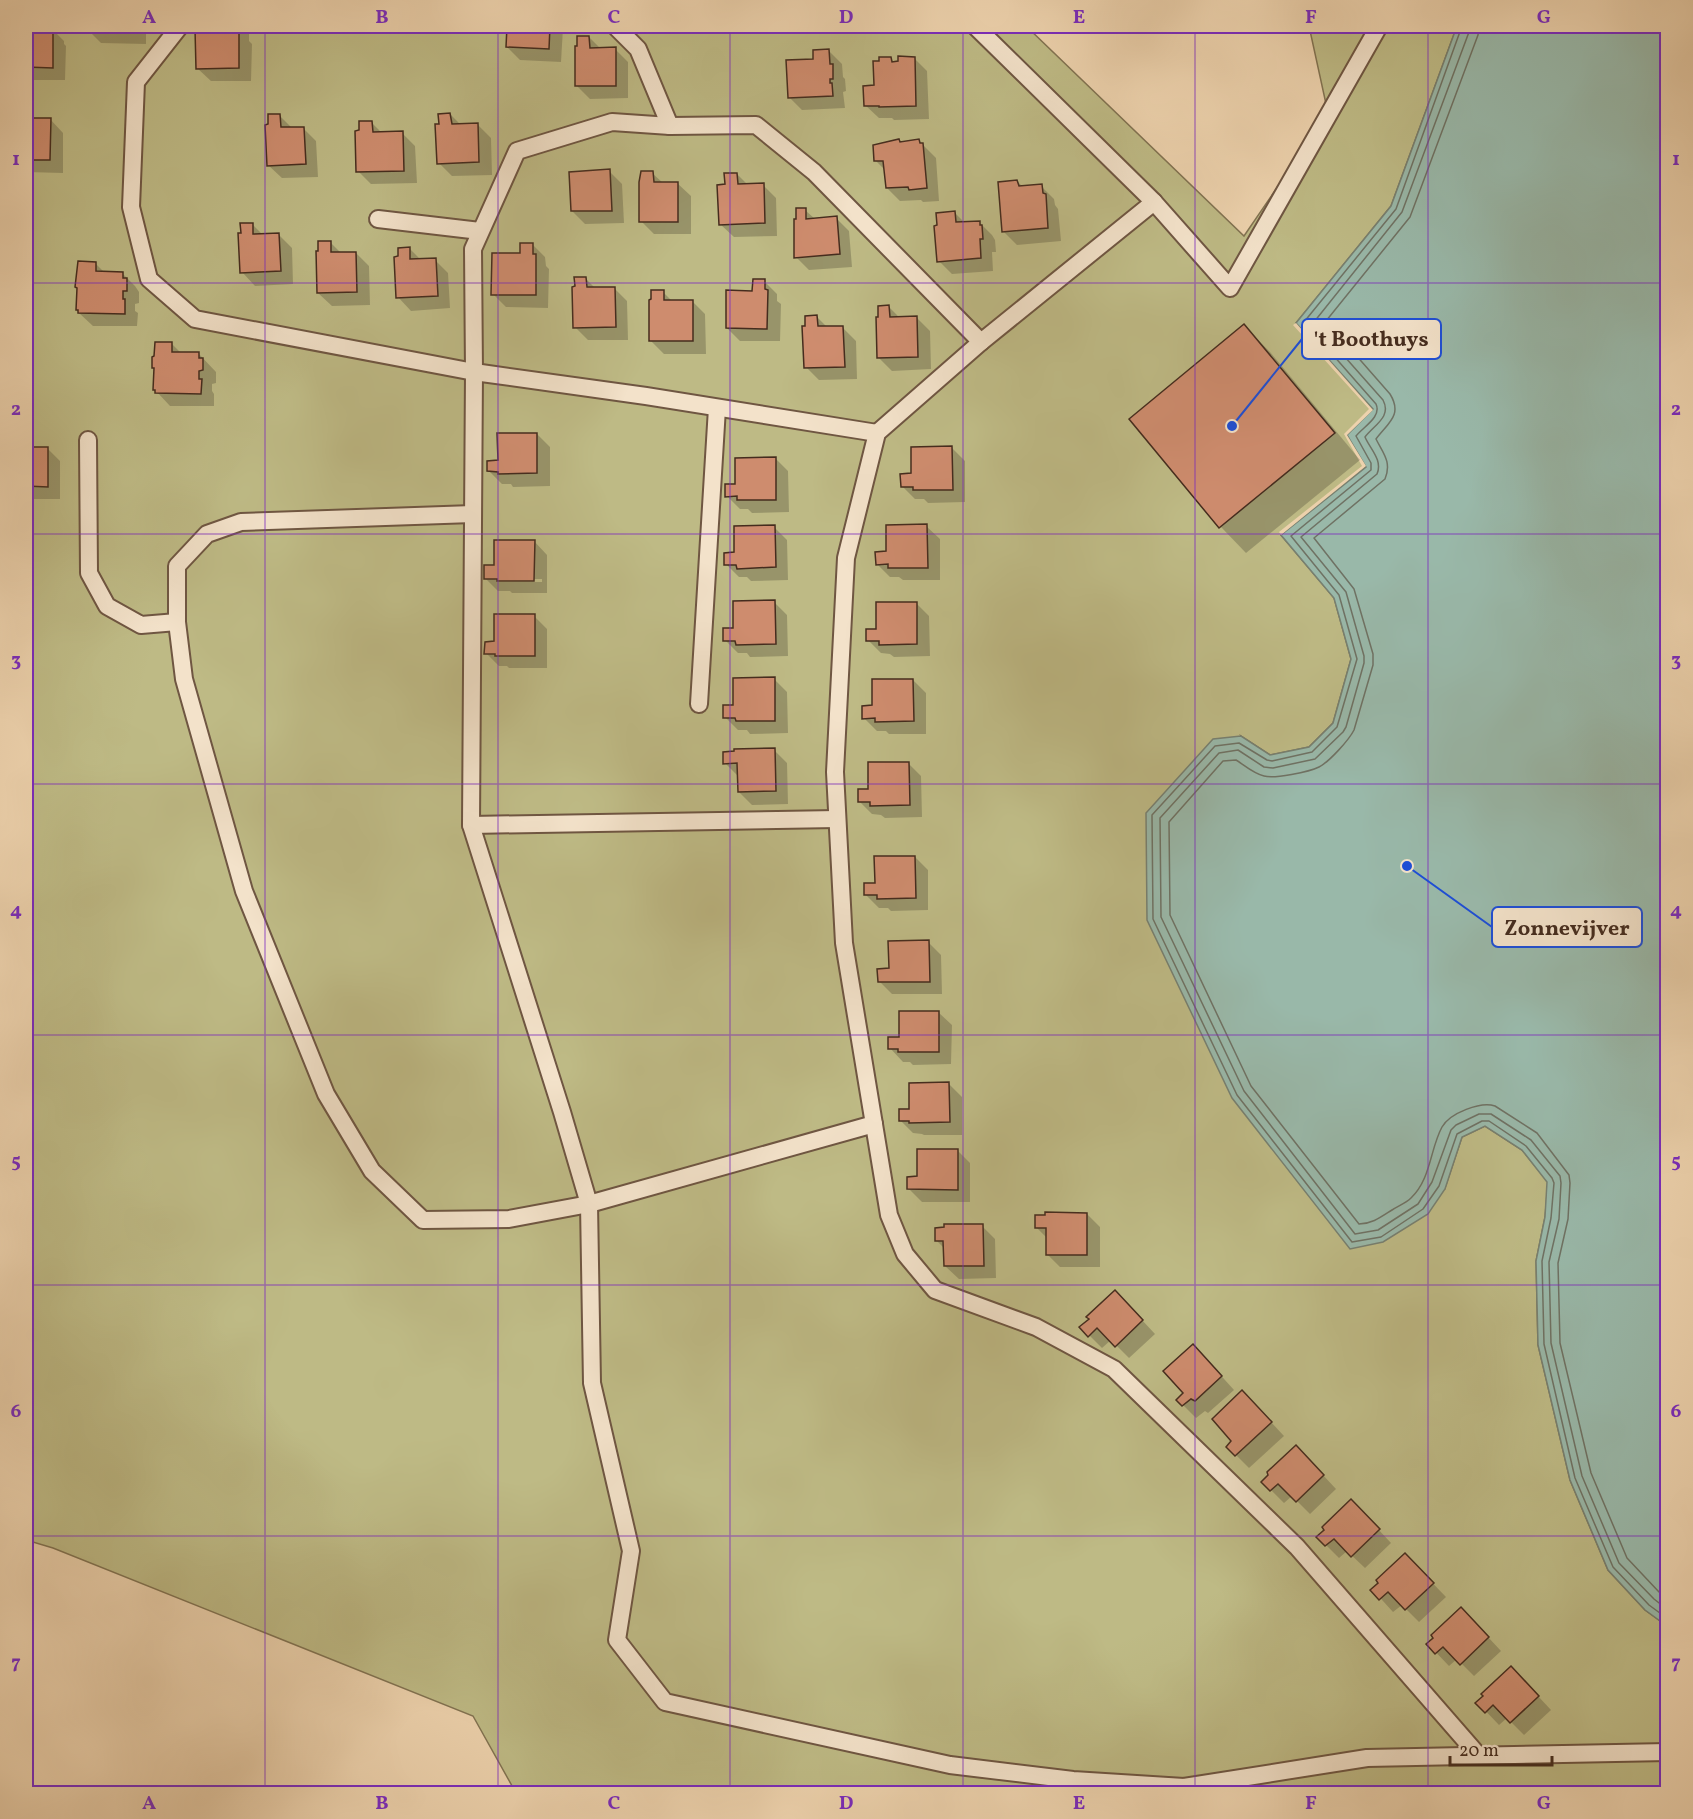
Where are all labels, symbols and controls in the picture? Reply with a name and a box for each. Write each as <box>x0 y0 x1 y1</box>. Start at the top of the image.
text: A <box>142 4 156 32</box>
text: B <box>375 4 389 32</box>
text: C <box>608 4 621 32</box>
text: D <box>839 4 853 32</box>
text: E <box>1073 4 1085 32</box>
text: F <box>1305 4 1317 32</box>
text: G <box>1537 4 1551 32</box>
text: 1 <box>12 146 20 174</box>
text: 1 <box>1672 146 1680 174</box>
callout: 't Boothuys <box>1302 319 1441 359</box>
text: 't Boothuys <box>1313 325 1429 356</box>
text: 2 <box>11 396 21 424</box>
text: 2 <box>1671 396 1681 424</box>
text: 3 <box>11 647 21 675</box>
text: 3 <box>1671 647 1681 675</box>
text: 4 <box>10 897 22 925</box>
text: 4 <box>1670 897 1682 925</box>
callout: Zonnevijver <box>1492 907 1642 947</box>
text: Zonnevijver <box>1504 914 1630 945</box>
text: 5 <box>11 1148 21 1176</box>
text: 5 <box>1671 1148 1681 1176</box>
text: 6 <box>11 1398 22 1426</box>
text: 6 <box>1671 1398 1682 1426</box>
text: 7 <box>11 1649 21 1677</box>
text: 7 <box>1671 1649 1681 1677</box>
scale bar <box>1450 1729 1552 1767</box>
text: 20 m <box>1459 1739 1499 1764</box>
text: A <box>142 1790 156 1818</box>
text: B <box>375 1790 389 1818</box>
text: C <box>608 1790 621 1818</box>
text: D <box>839 1790 853 1818</box>
text: E <box>1073 1790 1085 1818</box>
text: F <box>1305 1790 1317 1818</box>
text: G <box>1537 1790 1551 1818</box>

